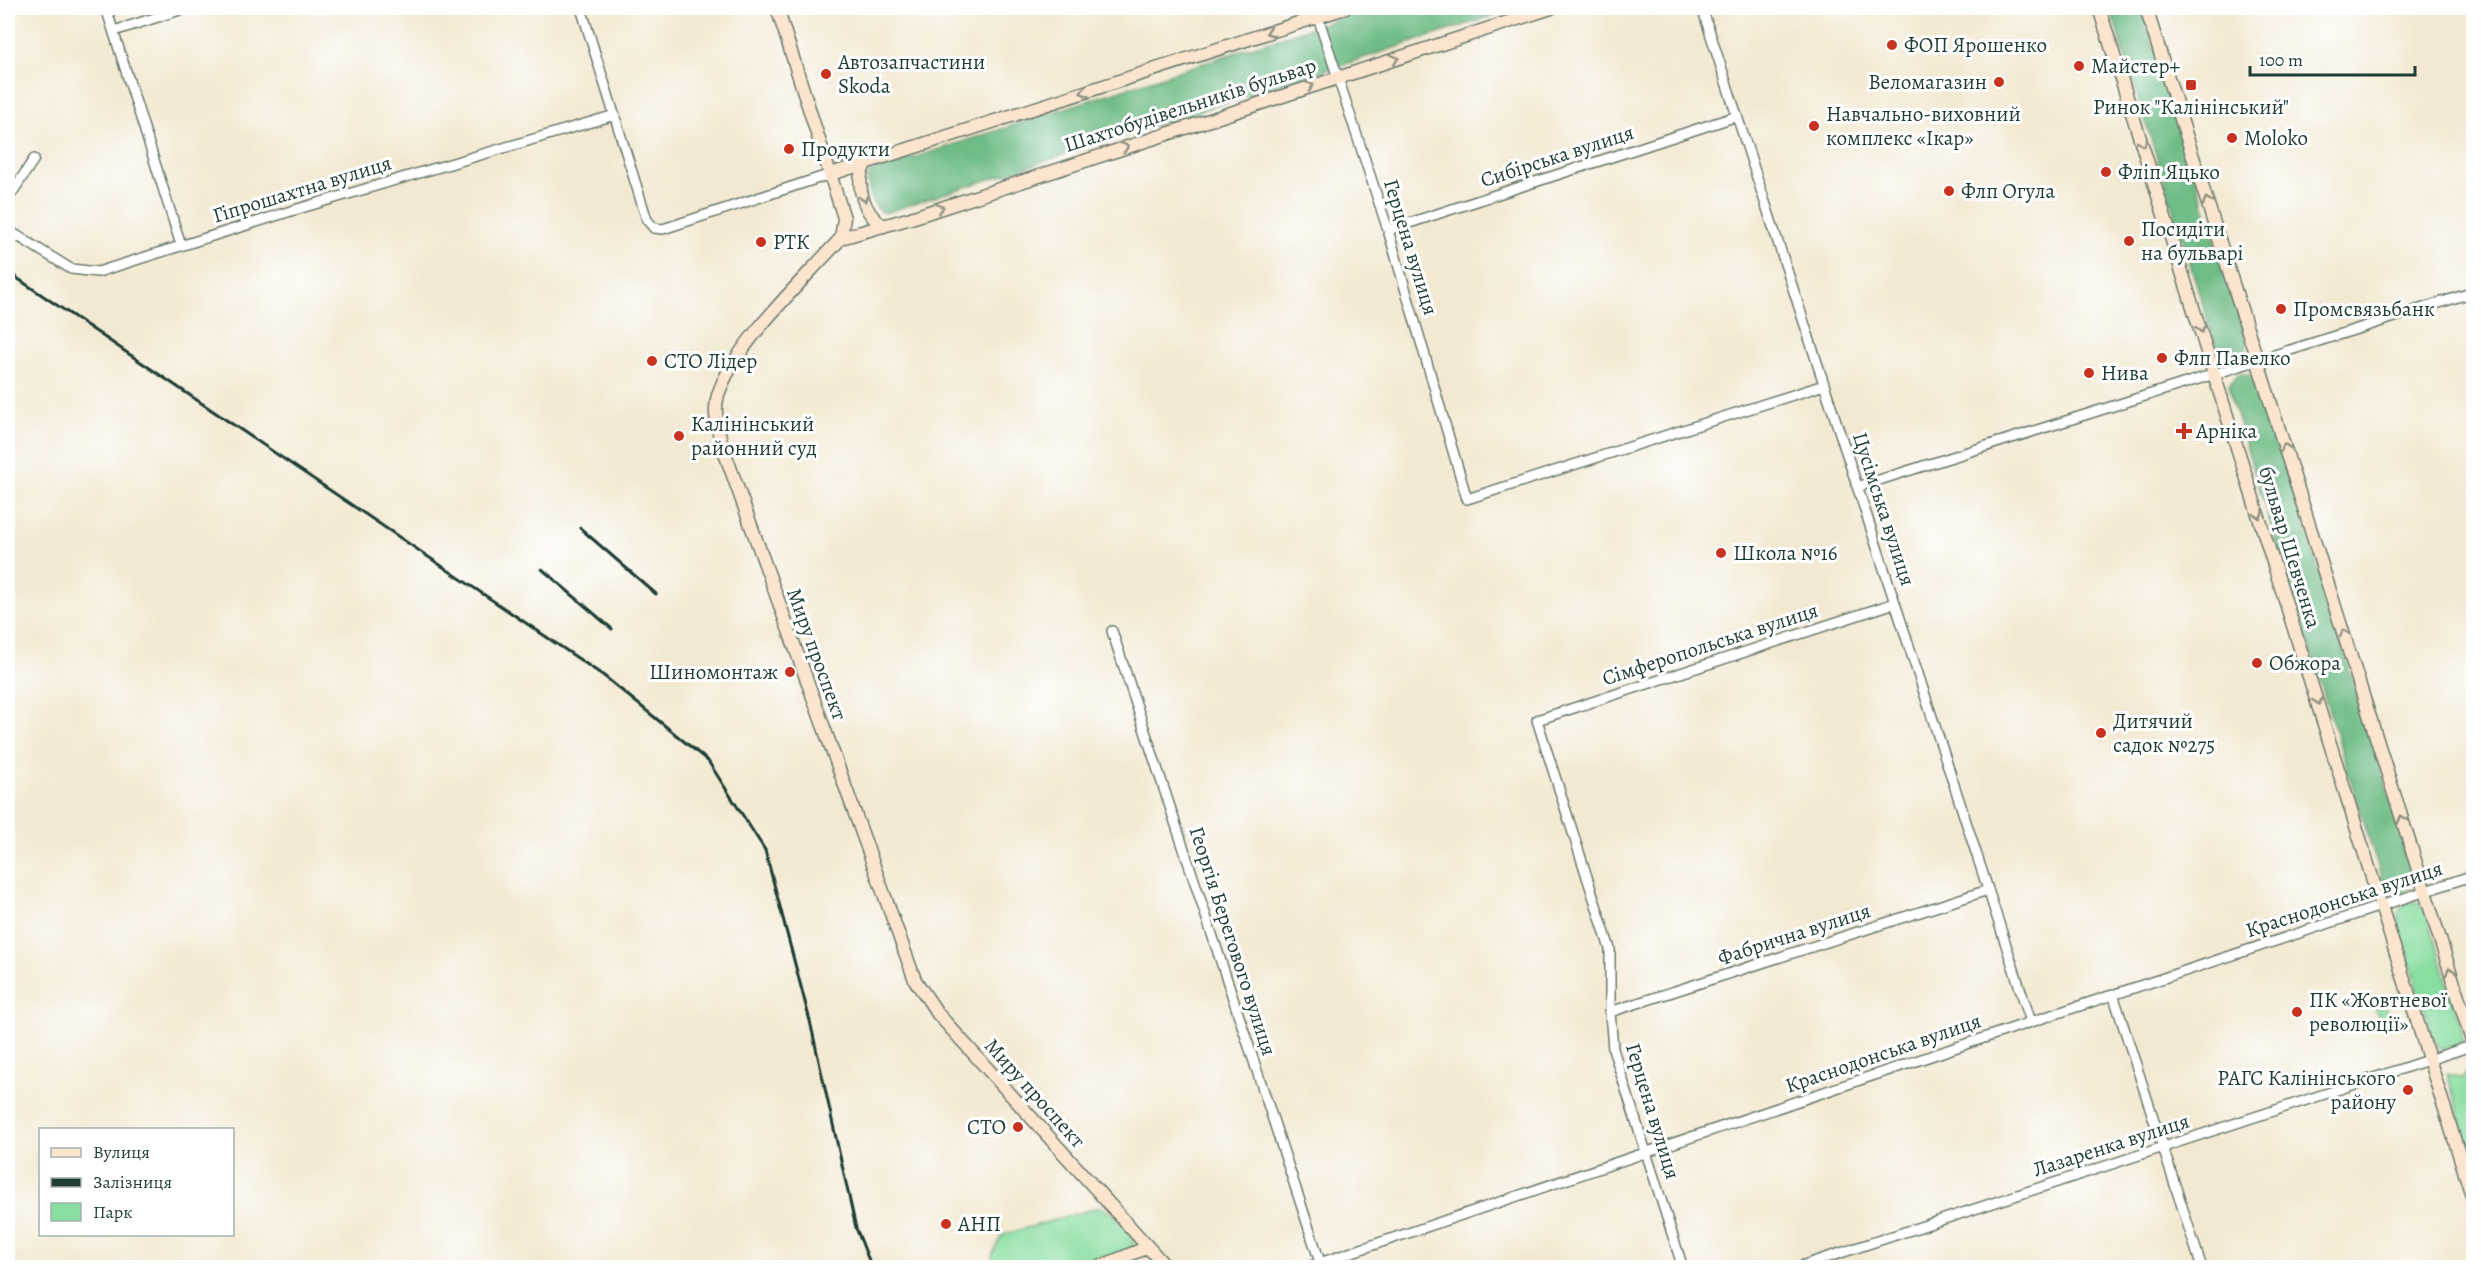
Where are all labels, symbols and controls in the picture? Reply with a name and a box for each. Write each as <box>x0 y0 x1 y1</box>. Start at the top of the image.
one-way arrow <box>1265 25 1276 37</box>
place label: ФОП Ярошенко <box>1904 31 2047 59</box>
marker: ФОП Ярошенко <box>1885 38 1899 52</box>
scale bar <box>2250 39 2415 77</box>
place label: Автозапчастини Skoda <box>837 48 985 100</box>
text: 100 m <box>2259 48 2303 72</box>
street label: Шахтобудівельників бульвар <box>1060 51 1320 159</box>
place label: Майстер+ <box>2091 52 2181 80</box>
one-way arrow <box>1389 53 1400 66</box>
marker: Майстер+ <box>2072 59 2086 73</box>
marker: Автозапчастини Skoda <box>819 67 833 81</box>
place label: Веломагазин <box>1868 68 1987 96</box>
marker: Веломагазин <box>1992 75 2006 89</box>
marker: Ринок "Калінінський" <box>2184 78 2198 92</box>
one-way arrow <box>1304 81 1315 94</box>
one-way arrow <box>1079 85 1090 97</box>
place label: Ринок "Калінінський" <box>2093 93 2289 121</box>
place label: Навчально-виховний комплекс «Ікар» <box>1826 100 2021 152</box>
street label: Сибірська вулиця <box>1477 118 1637 194</box>
marker: Навчально-виховний комплекс «Ікар» <box>1807 119 1821 133</box>
place label: Moloko <box>2244 124 2308 152</box>
marker: Moloko <box>2225 131 2239 145</box>
place label: Продукти <box>801 135 890 163</box>
one-way arrow <box>2135 137 2148 148</box>
marker: Продукти <box>782 142 796 156</box>
one-way arrow <box>1119 142 1130 155</box>
street label: Гіпрошахтна вулиця <box>209 148 395 230</box>
place label: Фліп Яцько <box>2118 158 2220 186</box>
marker: Фліп Яцько <box>2099 165 2113 179</box>
street label: Герцена вулиця <box>1377 176 1445 318</box>
place label: Флп Огула <box>1961 177 2056 205</box>
marker: Флп Огула <box>1942 184 1956 198</box>
one-way arrow <box>857 192 869 203</box>
one-way arrow <box>2202 196 2214 207</box>
one-way arrow <box>934 203 945 216</box>
place label: Посидіти на бульварі <box>2141 215 2244 267</box>
place label: РТК <box>773 228 810 256</box>
marker: Посидіти на бульварі <box>2122 234 2136 248</box>
marker: РТК <box>754 235 768 249</box>
place label: Промсвязьбанк <box>2293 295 2435 323</box>
marker: Промсвязьбанк <box>2274 302 2288 316</box>
one-way arrow <box>2194 323 2206 334</box>
place label: Флп Павелко <box>2174 344 2291 372</box>
place label: СТО Лідер <box>664 347 757 375</box>
marker: Флп Павелко <box>2155 351 2169 365</box>
marker: СТО Лідер <box>645 354 659 368</box>
place label: Нива <box>2101 359 2149 387</box>
marker: Нива <box>2082 366 2096 380</box>
place label: Калінінський районний суд <box>691 410 817 462</box>
place label: Арніка <box>2195 417 2258 445</box>
marker: Арніка <box>2177 424 2191 438</box>
marker: Калінінський районний суд <box>672 429 686 443</box>
street label: Цусімська вулиця <box>1846 429 1922 589</box>
one-way arrow <box>2280 442 2292 453</box>
street label: бульвар Шевченка <box>2252 462 2328 632</box>
one-way arrow <box>2252 509 2265 520</box>
place label: Школа №16 <box>1733 539 1838 567</box>
marker: Школа №16 <box>1714 546 1728 560</box>
street label: Миру проспект <box>780 584 854 724</box>
street label: Сімферопольська вулиця <box>1598 596 1822 692</box>
one-way arrow <box>2338 628 2351 639</box>
place label: Обжора <box>2269 649 2341 677</box>
marker: Обжора <box>2250 656 2264 670</box>
place label: Шиномонтаж <box>649 658 778 686</box>
marker: Шиномонтаж <box>783 665 797 679</box>
one-way arrow <box>2311 695 2323 706</box>
place label: Дитячий садок №275 <box>2113 707 2215 759</box>
marker: Дитячий садок №275 <box>2094 726 2108 740</box>
one-way arrow <box>2397 814 2409 825</box>
street label: Георгія Берегового вулиця <box>1183 823 1283 1059</box>
street label: Краснодонська вулиця <box>2242 854 2446 944</box>
street label: Фабрична вулиця <box>1714 896 1874 972</box>
one-way arrow <box>2445 966 2457 977</box>
place label: ПК «Жовтневої революції» <box>2309 986 2447 1038</box>
marker: ПК «Жовтневої революції» <box>2290 1005 2304 1019</box>
street label: Краснодонська вулиця <box>1781 1006 1985 1100</box>
street label: Миру проспект <box>978 1032 1092 1154</box>
street label: Герцена вулиця <box>1619 1040 1687 1182</box>
place label: РАГС Калінінського району <box>2217 1064 2396 1116</box>
marker: РАГС Калінінського району <box>2401 1083 2415 1097</box>
street label: Лазаренка вулиця <box>2029 1107 2193 1183</box>
place label: СТО <box>967 1113 1006 1141</box>
marker: СТО <box>1011 1120 1025 1134</box>
legend <box>39 1128 234 1236</box>
text: Вулиця <box>93 1140 150 1164</box>
text: Залізниця <box>93 1170 172 1194</box>
text: Парк <box>93 1200 133 1224</box>
place label: АНП <box>957 1210 1001 1238</box>
marker: АНП <box>939 1217 953 1231</box>

